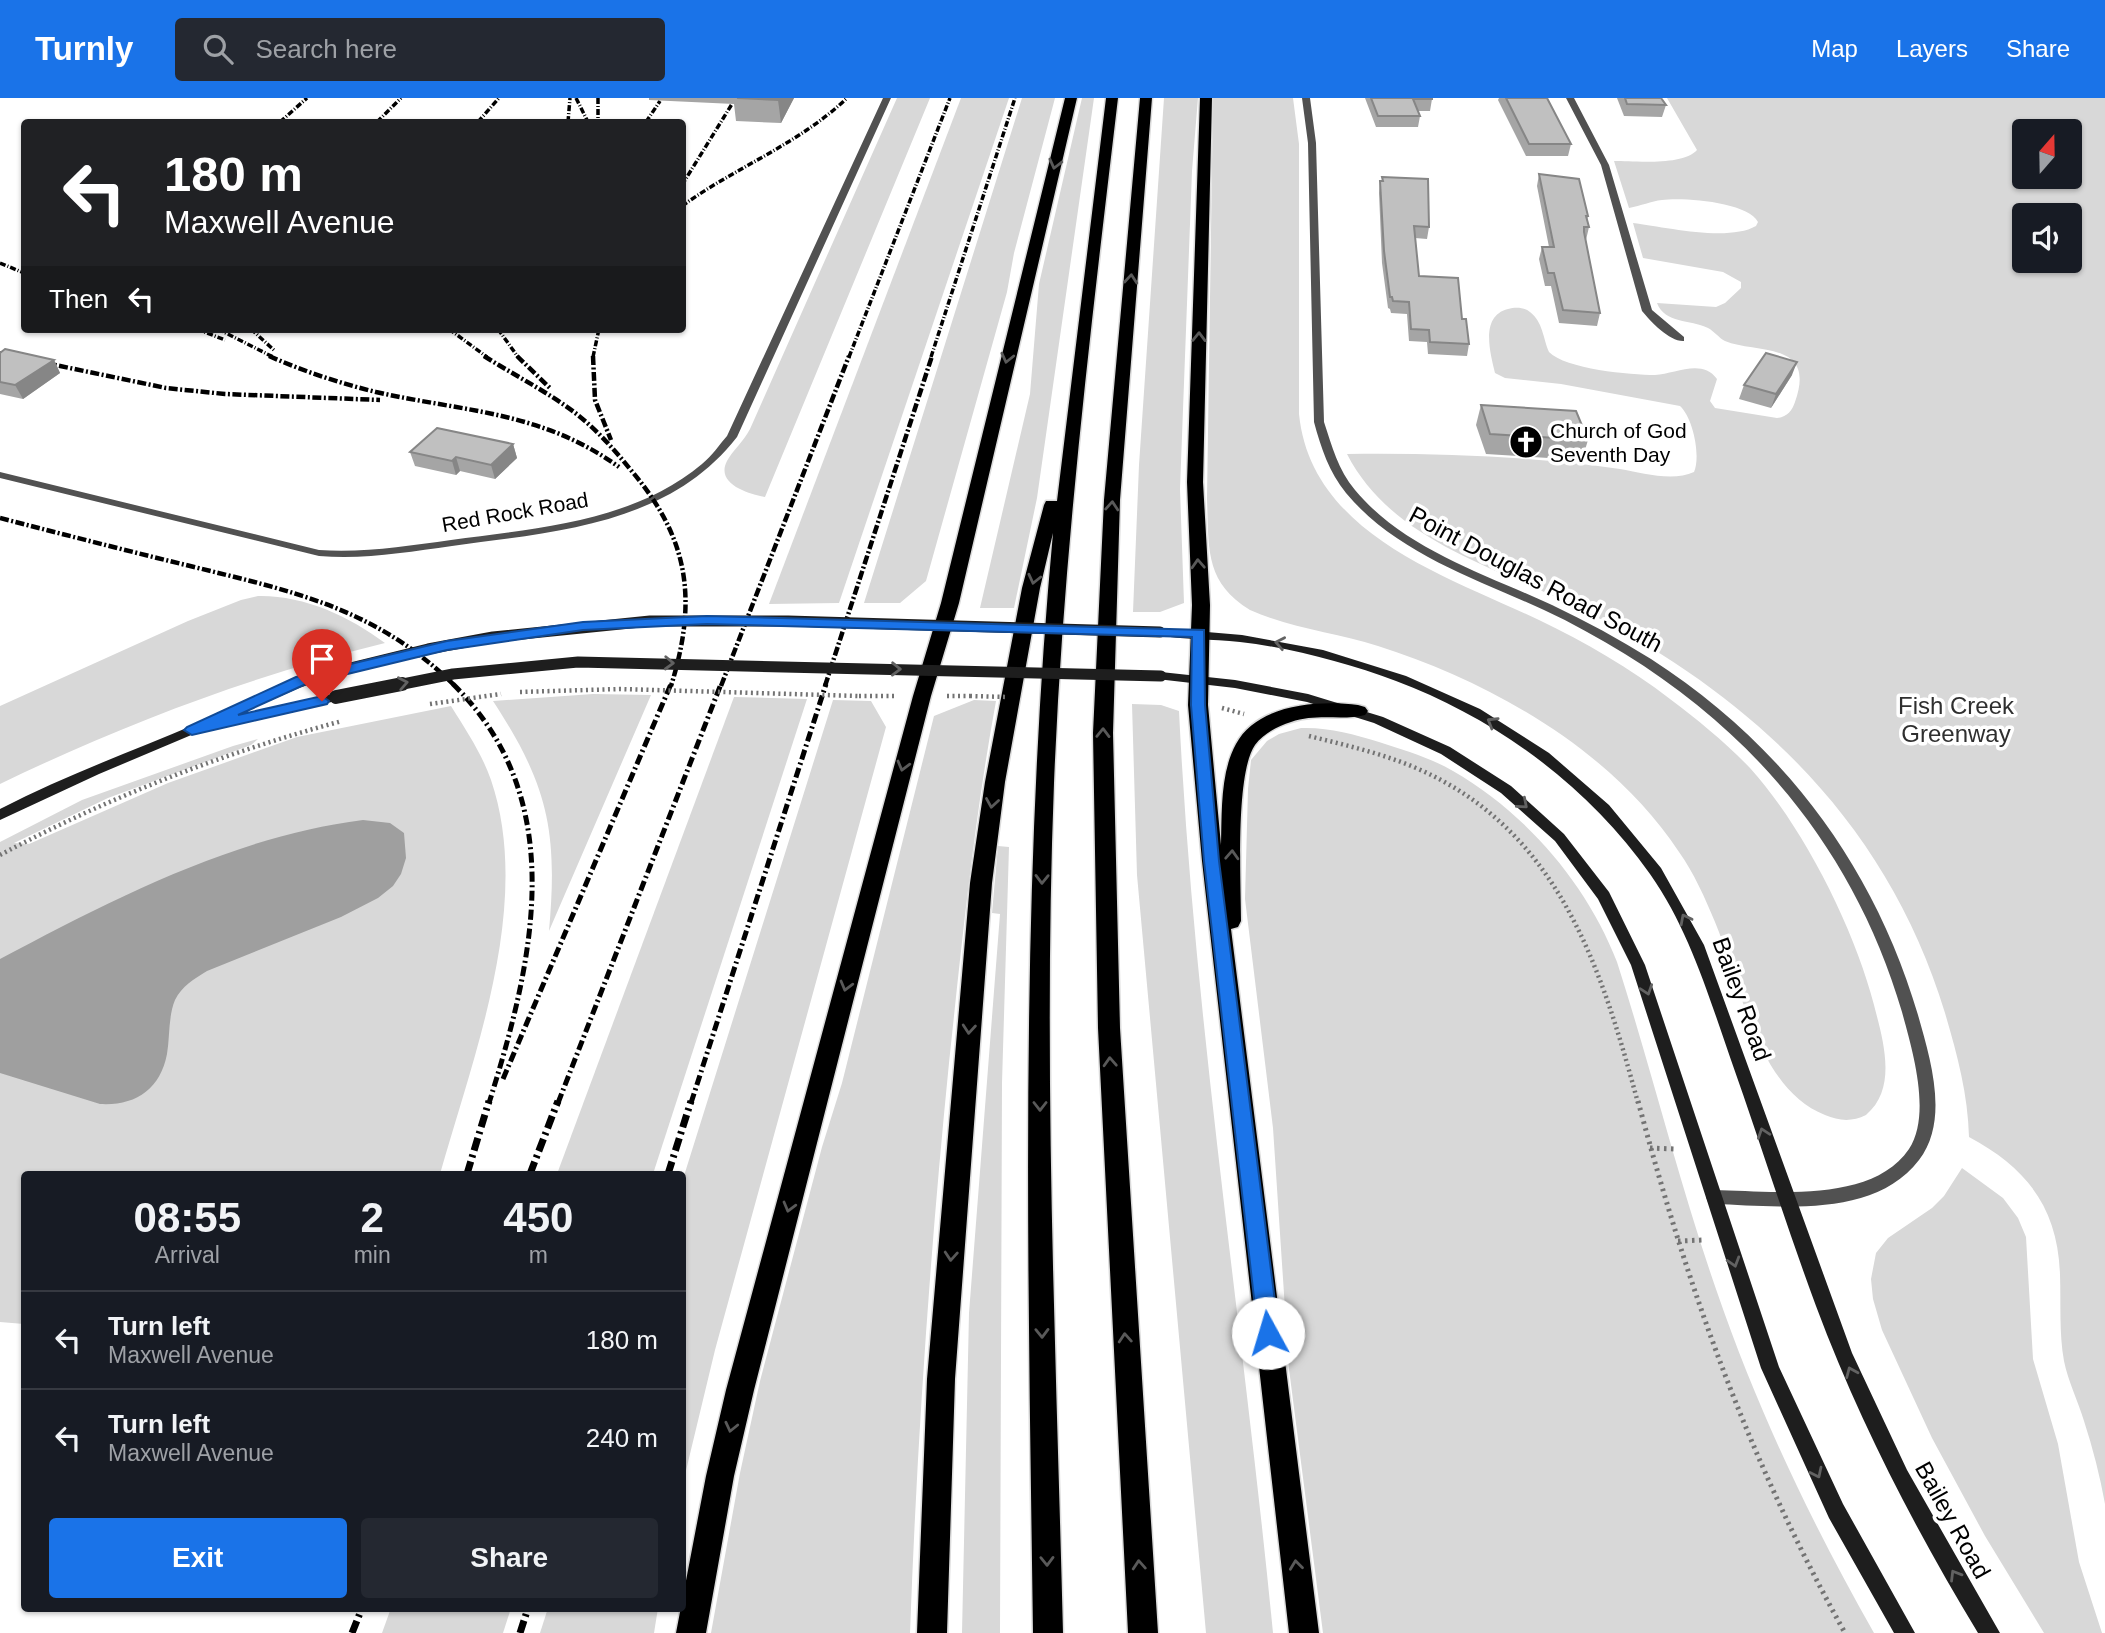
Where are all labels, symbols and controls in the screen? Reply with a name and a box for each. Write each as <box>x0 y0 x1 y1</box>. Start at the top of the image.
search box <box>175 18 665 81</box>
text: Turnly <box>35 30 133 67</box>
icon: search <box>199 30 237 68</box>
text: Search here <box>255 34 397 64</box>
text: Map <box>1811 35 1858 62</box>
text: Layers <box>1896 35 1968 62</box>
text: Share <box>2006 35 2070 62</box>
north arrow <box>2012 119 2082 189</box>
map controls <box>2012 119 2082 273</box>
icon: left <box>49 147 140 238</box>
text: 180 m <box>164 147 303 201</box>
one-way arrow <box>1049 158 1063 170</box>
button: sound <box>2012 203 2082 273</box>
text: Maxwell Avenue <box>164 204 395 240</box>
one-way arrow <box>1123 273 1138 284</box>
icon: left <box>122 280 160 318</box>
text: Then <box>49 284 108 314</box>
one-way arrow <box>1191 331 1207 342</box>
one-way arrow <box>1001 352 1016 364</box>
place label: Church of God Seventh Day <box>1550 419 1687 466</box>
church icon: Church of God Seventh Day <box>1507 423 1545 461</box>
street label: Red Rock Road <box>440 488 590 536</box>
one-way arrow <box>1104 500 1119 511</box>
street label: Point Douglas Road South <box>1405 501 1667 657</box>
one-way arrow <box>1191 559 1206 570</box>
one-way arrow <box>1028 573 1042 585</box>
pin <box>292 629 352 701</box>
one-way arrow <box>1274 636 1286 651</box>
icon: arrive <box>303 640 341 678</box>
one-way arrow <box>663 655 674 670</box>
one-way arrow <box>891 661 902 676</box>
one-way arrow <box>397 676 409 691</box>
park label: Fish Creek Greenway <box>1898 692 2015 747</box>
one-way arrow <box>1487 717 1500 730</box>
one-way arrow <box>1096 727 1111 738</box>
one-way arrow <box>897 760 911 772</box>
one-way arrow <box>1515 796 1528 808</box>
one-way arrow <box>985 797 1000 809</box>
one-way arrow <box>1224 849 1239 860</box>
one-way arrow <box>1034 873 1049 884</box>
one-way arrow <box>1680 914 1694 926</box>
street label: Bailey Road <box>1707 934 1777 1064</box>
one-way arrow <box>840 980 854 992</box>
one-way arrow <box>1639 984 1653 996</box>
one-way arrow <box>962 1024 977 1035</box>
one-way arrow <box>1103 1056 1118 1067</box>
one-way arrow <box>1032 1101 1048 1112</box>
one-way arrow <box>1757 1127 1771 1139</box>
text: 08:55 <box>134 1194 241 1241</box>
text: 2 <box>360 1194 384 1241</box>
text: 450 <box>503 1194 573 1241</box>
one-way arrow <box>782 1200 797 1212</box>
text: Arrival <box>155 1242 220 1268</box>
text: min <box>354 1242 391 1268</box>
text: m <box>529 1242 548 1268</box>
one-way arrow <box>944 1251 959 1262</box>
one-way arrow <box>1726 1255 1740 1268</box>
position arrow <box>1231 1296 1305 1370</box>
text: Turn left <box>108 1311 210 1341</box>
icon: left <box>49 1321 87 1359</box>
text: 180 m <box>586 1325 658 1355</box>
one-way arrow <box>1035 1328 1050 1339</box>
one-way arrow <box>1118 1332 1133 1343</box>
text: Maxwell Avenue <box>108 1342 274 1368</box>
one-way arrow <box>1846 1367 1860 1379</box>
text: Turn left <box>108 1409 210 1439</box>
icon: left <box>49 1419 87 1457</box>
one-way arrow <box>725 1421 739 1433</box>
text: 240 m <box>586 1423 658 1453</box>
text: Maxwell Avenue <box>108 1440 274 1466</box>
street label: Bailey Road <box>1910 1457 1996 1583</box>
one-way arrow <box>1809 1466 1823 1478</box>
button: Exit <box>49 1518 347 1598</box>
button: Share <box>361 1518 658 1598</box>
one-way arrow <box>1039 1556 1054 1567</box>
one-way arrow <box>1132 1559 1147 1570</box>
one-way arrow <box>1288 1559 1303 1571</box>
one-way arrow <box>1950 1569 1963 1582</box>

